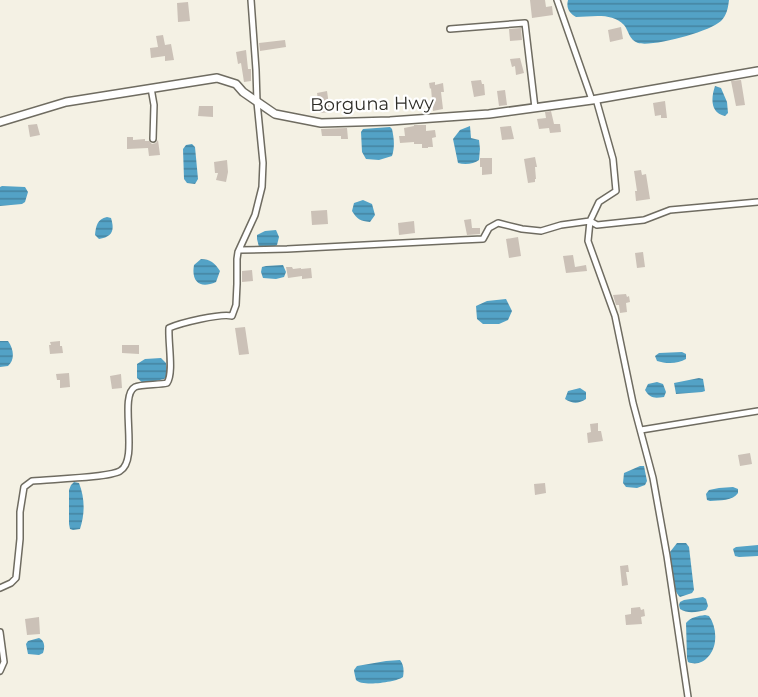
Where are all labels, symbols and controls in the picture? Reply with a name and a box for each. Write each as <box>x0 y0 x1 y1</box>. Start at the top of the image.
street label: Borguna Hwy <box>310 92 434 116</box>

